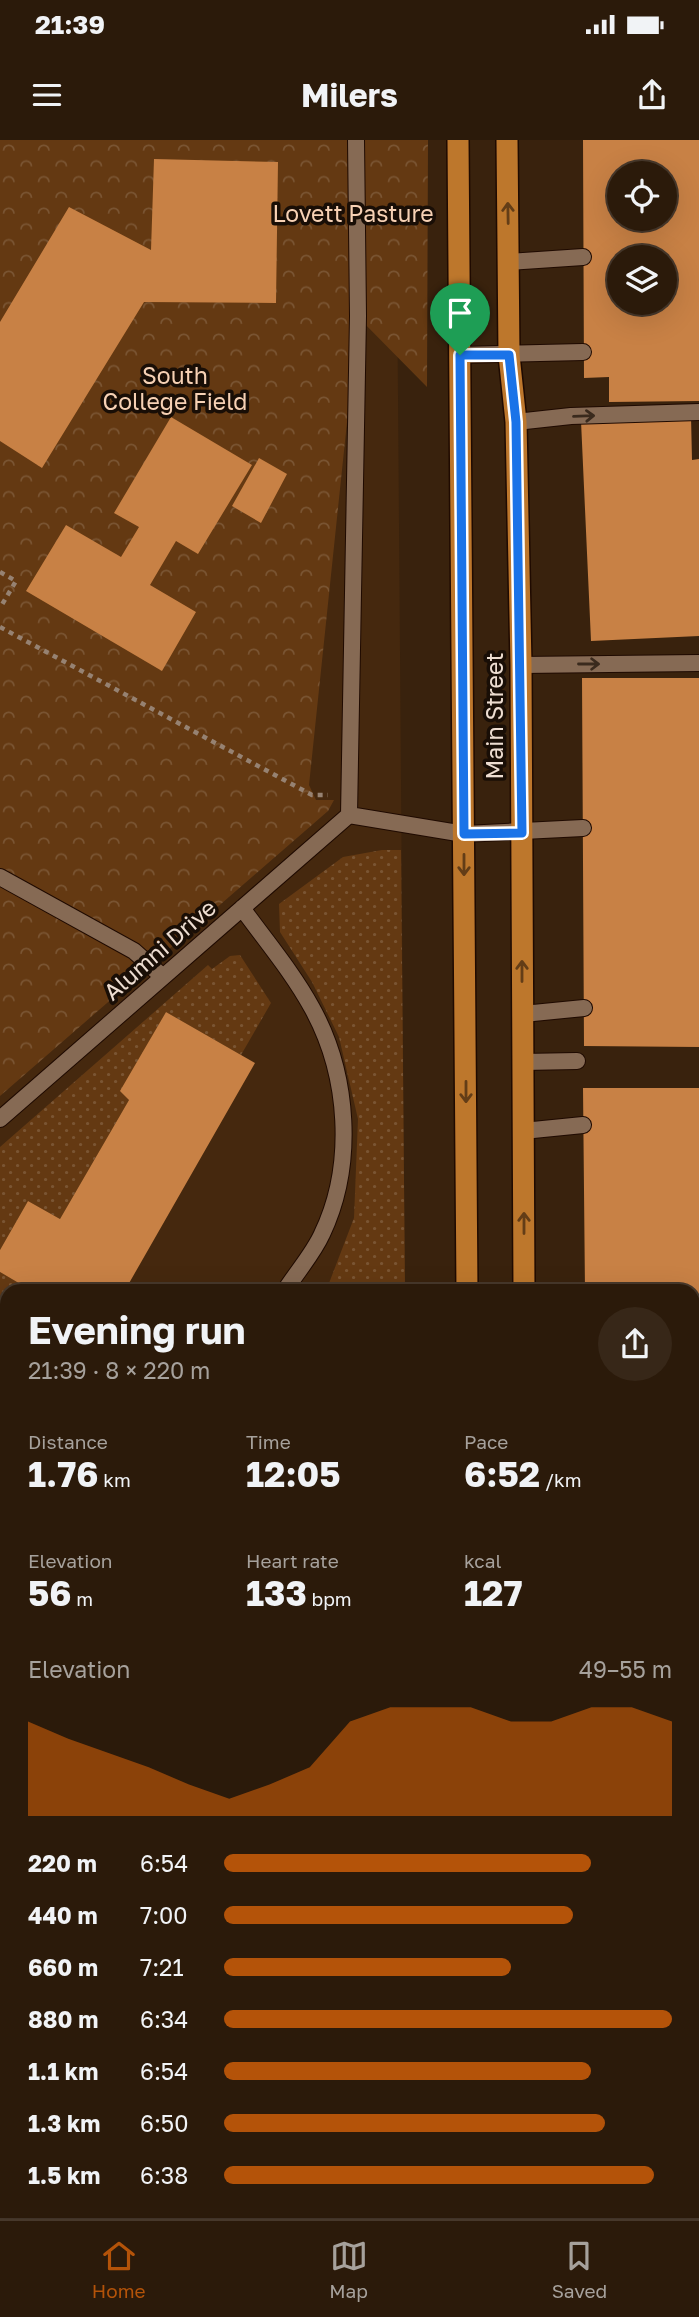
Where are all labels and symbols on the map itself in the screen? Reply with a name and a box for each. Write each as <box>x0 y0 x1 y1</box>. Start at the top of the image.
park label: Lovett Pasture <box>272 199 434 227</box>
one-way arrow <box>501 202 515 225</box>
pin <box>430 283 490 355</box>
park label: South College Field <box>103 361 247 415</box>
one-way arrow <box>572 409 595 422</box>
street label: Main Street <box>480 653 508 779</box>
one-way arrow <box>577 657 600 671</box>
one-way arrow <box>457 853 471 876</box>
street label: Alumni Drive <box>97 893 221 1006</box>
one-way arrow <box>516 960 529 983</box>
one-way arrow <box>459 1080 472 1103</box>
one-way arrow <box>517 1212 531 1235</box>

